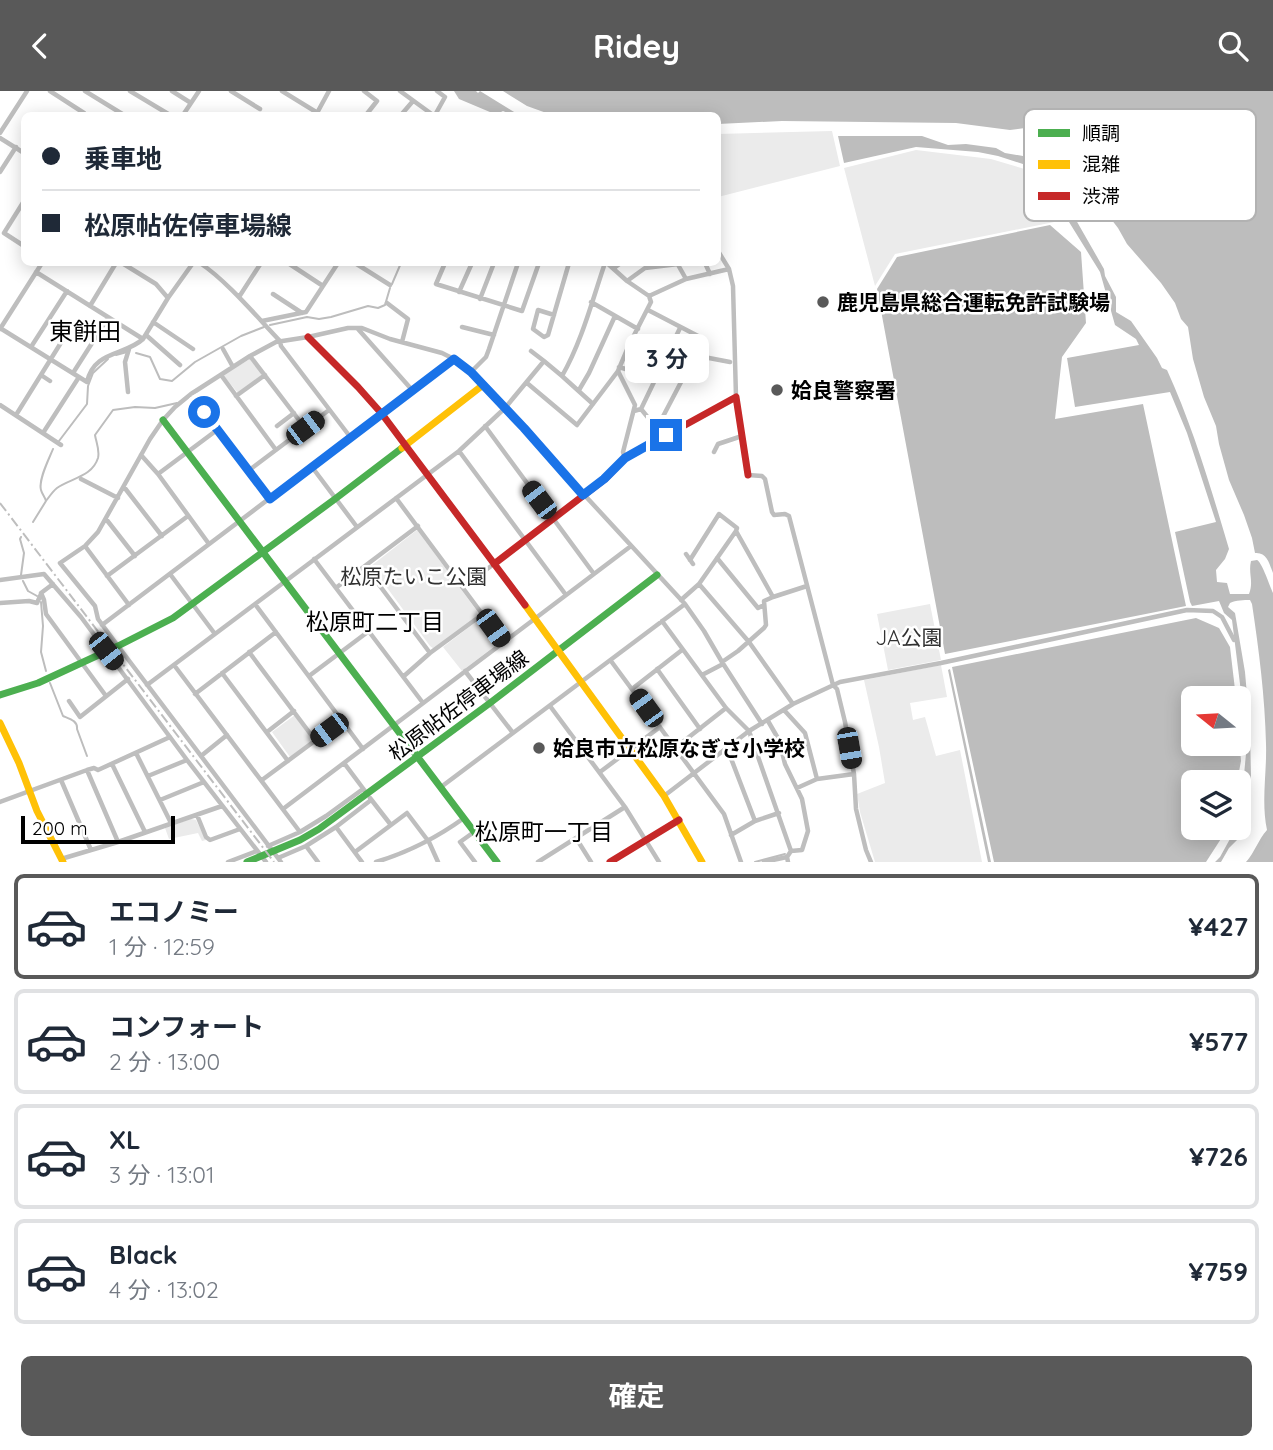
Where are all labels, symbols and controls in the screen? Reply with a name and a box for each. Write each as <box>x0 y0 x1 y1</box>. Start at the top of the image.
text: Ridey <box>593 26 680 66</box>
icon: back <box>21 27 59 65</box>
icon: search <box>1214 27 1252 65</box>
legend <box>1024 109 1256 221</box>
text: 順調 <box>1082 121 1120 145</box>
text: 乗車地 <box>84 142 162 175</box>
text: 混雑 <box>1082 152 1120 176</box>
text: 渋滞 <box>1082 184 1120 208</box>
text: 松原帖佐停車場線 <box>84 209 292 242</box>
place label: 鹿児島県総合運転免許試験場 <box>837 289 1110 315</box>
marker: 鹿児島県総合運転免許試験場 <box>815 294 831 310</box>
district label: 東餅田 <box>49 316 121 346</box>
callout: 3 分 <box>624 334 708 383</box>
text: 3 分 <box>646 344 688 373</box>
place label: 姶良警察署 <box>791 377 896 403</box>
marker: 姶良警察署 <box>769 382 785 398</box>
route start <box>188 396 220 428</box>
car <box>282 407 329 449</box>
route end <box>650 419 682 451</box>
car <box>518 477 561 523</box>
park label: 松原たいこ公園 <box>341 563 488 589</box>
car <box>473 605 514 651</box>
district label: 松原町二丁目 <box>306 607 444 636</box>
park label: JA公園 <box>875 624 943 650</box>
car <box>85 628 128 674</box>
street label: 松原帖佐停車場線 <box>383 644 533 766</box>
car <box>626 685 667 731</box>
north arrow <box>1181 686 1251 756</box>
map controls <box>1181 686 1251 840</box>
car <box>306 709 353 751</box>
car <box>836 725 863 771</box>
place label: 姶良市立松原なぎさ小学校 <box>553 735 805 761</box>
marker: 姶良市立松原なぎさ小学校 <box>531 740 547 756</box>
button: layers <box>1181 770 1251 840</box>
scale bar <box>21 813 175 845</box>
text: 200 m <box>32 816 88 840</box>
district label: 松原町一丁目 <box>475 817 613 846</box>
icon: car <box>25 895 88 958</box>
text: エコノミー <box>109 895 239 928</box>
text: ¥427 <box>1188 910 1248 943</box>
text: 1 分 · 12:59 <box>109 932 215 961</box>
icon: car <box>25 1010 88 1073</box>
text: コンフォート <box>109 1010 264 1043</box>
text: ¥577 <box>1189 1025 1248 1058</box>
text: 2 分 · 13:00 <box>109 1047 220 1076</box>
text: XL <box>109 1123 141 1156</box>
icon: car <box>25 1125 88 1188</box>
text: ¥726 <box>1189 1140 1248 1173</box>
text: 3 分 · 13:01 <box>109 1160 214 1189</box>
text: Black <box>109 1238 178 1271</box>
icon: car <box>25 1240 88 1303</box>
text: ¥759 <box>1188 1255 1248 1288</box>
text: 4 分 · 13:02 <box>109 1275 219 1304</box>
button: 確定 <box>21 1356 1252 1436</box>

